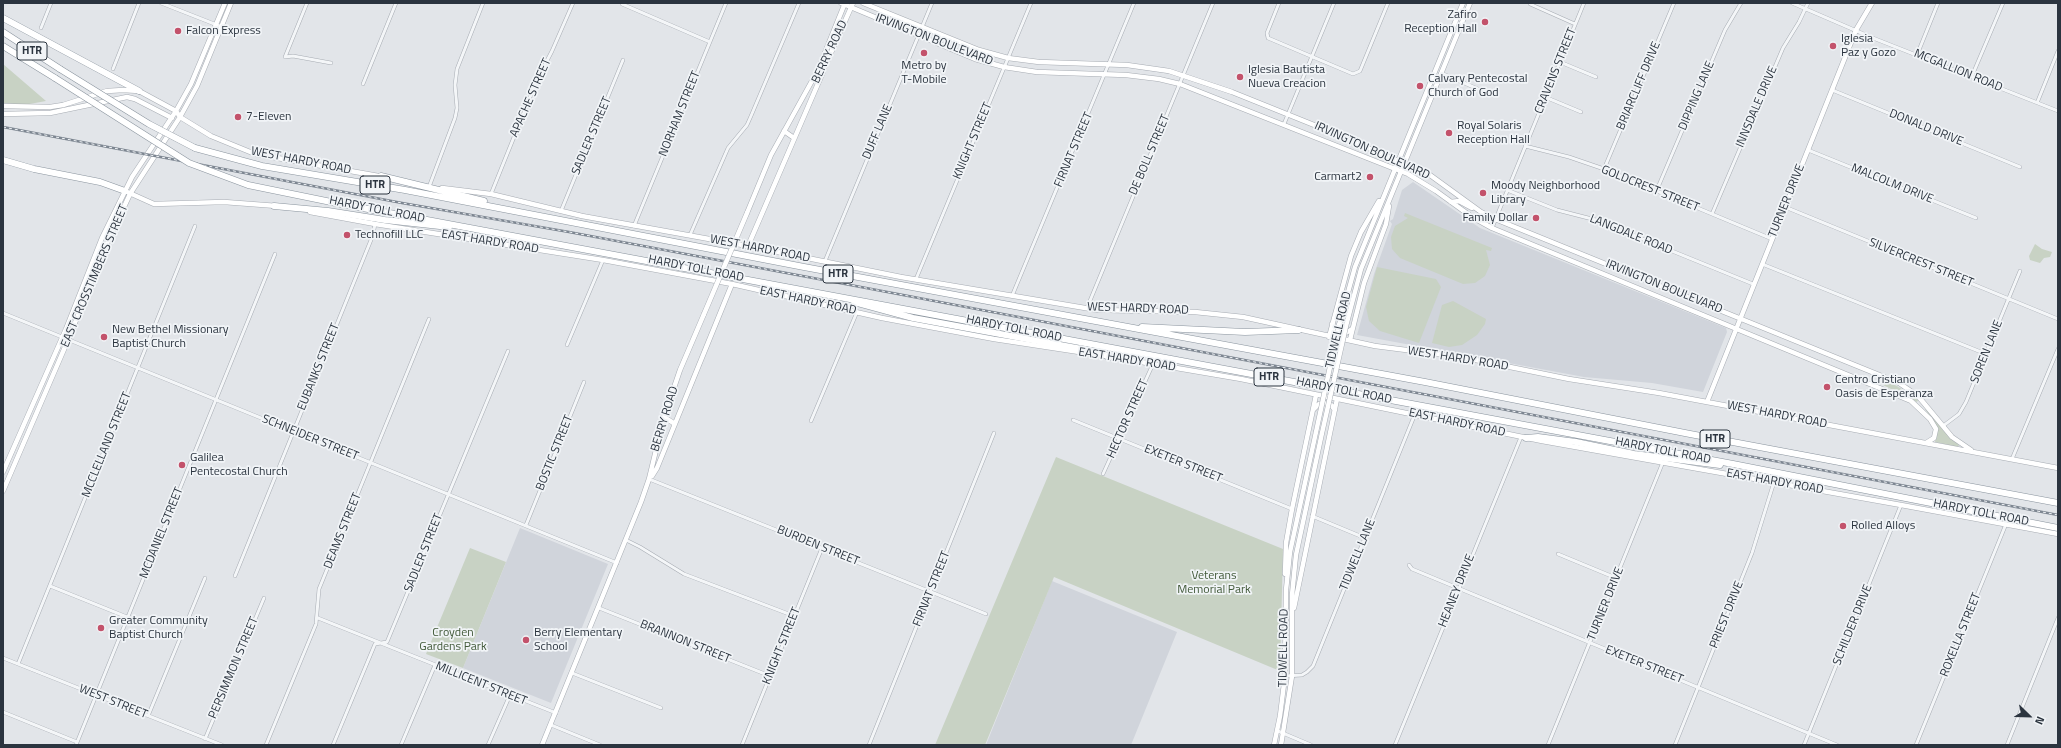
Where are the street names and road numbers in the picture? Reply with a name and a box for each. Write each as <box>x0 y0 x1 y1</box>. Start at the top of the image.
street label: IRVINGTON BOULEVARD <box>873 11 995 69</box>
street label: BERRY ROAD <box>809 18 851 86</box>
street label: CRAVENS STREET <box>1532 26 1580 116</box>
street label: BRIARCLIFF DRIVE <box>1614 40 1664 132</box>
road number: HTR <box>17 42 47 60</box>
street label: MCGALLION ROAD <box>1912 47 2004 95</box>
street label: APACHE STREET <box>507 56 555 140</box>
street label: DIPPING LANE <box>1676 59 1718 133</box>
street label: INNSDALE DRIVE <box>1733 64 1781 150</box>
street label: NORHAM STREET <box>656 69 704 159</box>
street label: SADLER STREET <box>569 95 615 177</box>
street label: KNIGHT STREET <box>950 100 996 182</box>
street label: DUFF LANE <box>860 102 896 162</box>
street label: DONALD DRIVE <box>1887 107 1965 149</box>
street label: FIRNAT STREET <box>1052 110 1096 190</box>
street label: DE BOLL STREET <box>1127 112 1173 198</box>
street label: IRVINGTON BOULEVARD <box>1312 119 1432 183</box>
street label: WEST HARDY ROAD <box>250 144 352 178</box>
street label: MALCOLM DRIVE <box>1849 161 1935 207</box>
street label: TURNER DRIVE <box>1766 162 1808 240</box>
street label: GOLDCREST STREET <box>1599 163 1701 215</box>
road number: HTR <box>360 176 390 194</box>
street label: HARDY TOLL ROAD <box>328 194 426 226</box>
street label: EAST CROSSTIMBERS STREET <box>58 202 132 350</box>
street label: LANGDALE ROAD <box>1587 212 1675 258</box>
street label: EAST HARDY ROAD <box>440 227 540 257</box>
street label: WEST HARDY ROAD <box>709 232 811 266</box>
street label: SILVERCREST STREET <box>1867 235 1975 291</box>
street label: HARDY TOLL ROAD <box>647 253 745 285</box>
street label: IRVINGTON BOULEVARD <box>1603 257 1725 317</box>
road number: HTR <box>823 265 853 283</box>
street label: EAST HARDY ROAD <box>758 284 858 318</box>
street label: TIDWELL ROAD <box>1323 290 1355 370</box>
street label: WEST HARDY ROAD <box>1087 300 1189 318</box>
street label: HARDY TOLL ROAD <box>965 313 1063 345</box>
street label: SOREN LANE <box>1968 318 2006 386</box>
street label: EUBANKS STREET <box>295 321 343 413</box>
street label: WEST HARDY ROAD <box>1407 344 1509 374</box>
street label: EAST HARDY ROAD <box>1077 345 1177 375</box>
road number: HTR <box>1254 368 1284 386</box>
street label: HARDY TOLL ROAD <box>1295 375 1393 407</box>
street label: HECTOR STREET <box>1104 377 1152 461</box>
street label: BERRY ROAD <box>648 385 682 453</box>
street label: MCCLELLAND STREET <box>79 390 135 500</box>
street label: WEST HARDY ROAD <box>1726 398 1828 432</box>
street label: EAST HARDY ROAD <box>1407 406 1507 440</box>
street label: SCHNEIDER STREET <box>260 412 360 464</box>
street label: BOSTIC STREET <box>533 413 577 493</box>
road number: HTR <box>1700 430 1730 448</box>
street label: HARDY TOLL ROAD <box>1614 435 1712 467</box>
street label: EXETER STREET <box>1142 442 1224 486</box>
street label: EAST HARDY ROAD <box>1725 466 1825 498</box>
street label: MCDANIEL STREET <box>137 485 187 581</box>
street label: DEAMS STREET <box>321 491 365 571</box>
street label: HARDY TOLL ROAD <box>1932 497 2030 529</box>
street label: SADLER STREET <box>402 512 446 594</box>
street label: TIDWELL LANE <box>1337 517 1379 593</box>
street label: BURDEN STREET <box>775 523 861 569</box>
street label: FIRNAT STREET <box>910 549 954 629</box>
street label: HEANEY DRIVE <box>1436 552 1478 630</box>
street label: TURNER DRIVE <box>1585 565 1627 643</box>
street label: PRIEST DRIVE <box>1707 579 1747 651</box>
street label: SCHILDER DRIVE <box>1830 582 1876 668</box>
street label: ROXELLA STREET <box>1938 591 1984 679</box>
street label: KNIGHT STREET <box>760 605 804 687</box>
street label: TIDWELL ROAD <box>1276 609 1292 687</box>
street label: PERSIMMON STREET <box>206 615 262 721</box>
street label: BRANNON STREET <box>638 617 732 667</box>
street label: EXETER STREET <box>1603 643 1685 687</box>
street label: MILLICENT STREET <box>433 659 529 709</box>
street label: WEST STREET <box>77 682 149 722</box>

